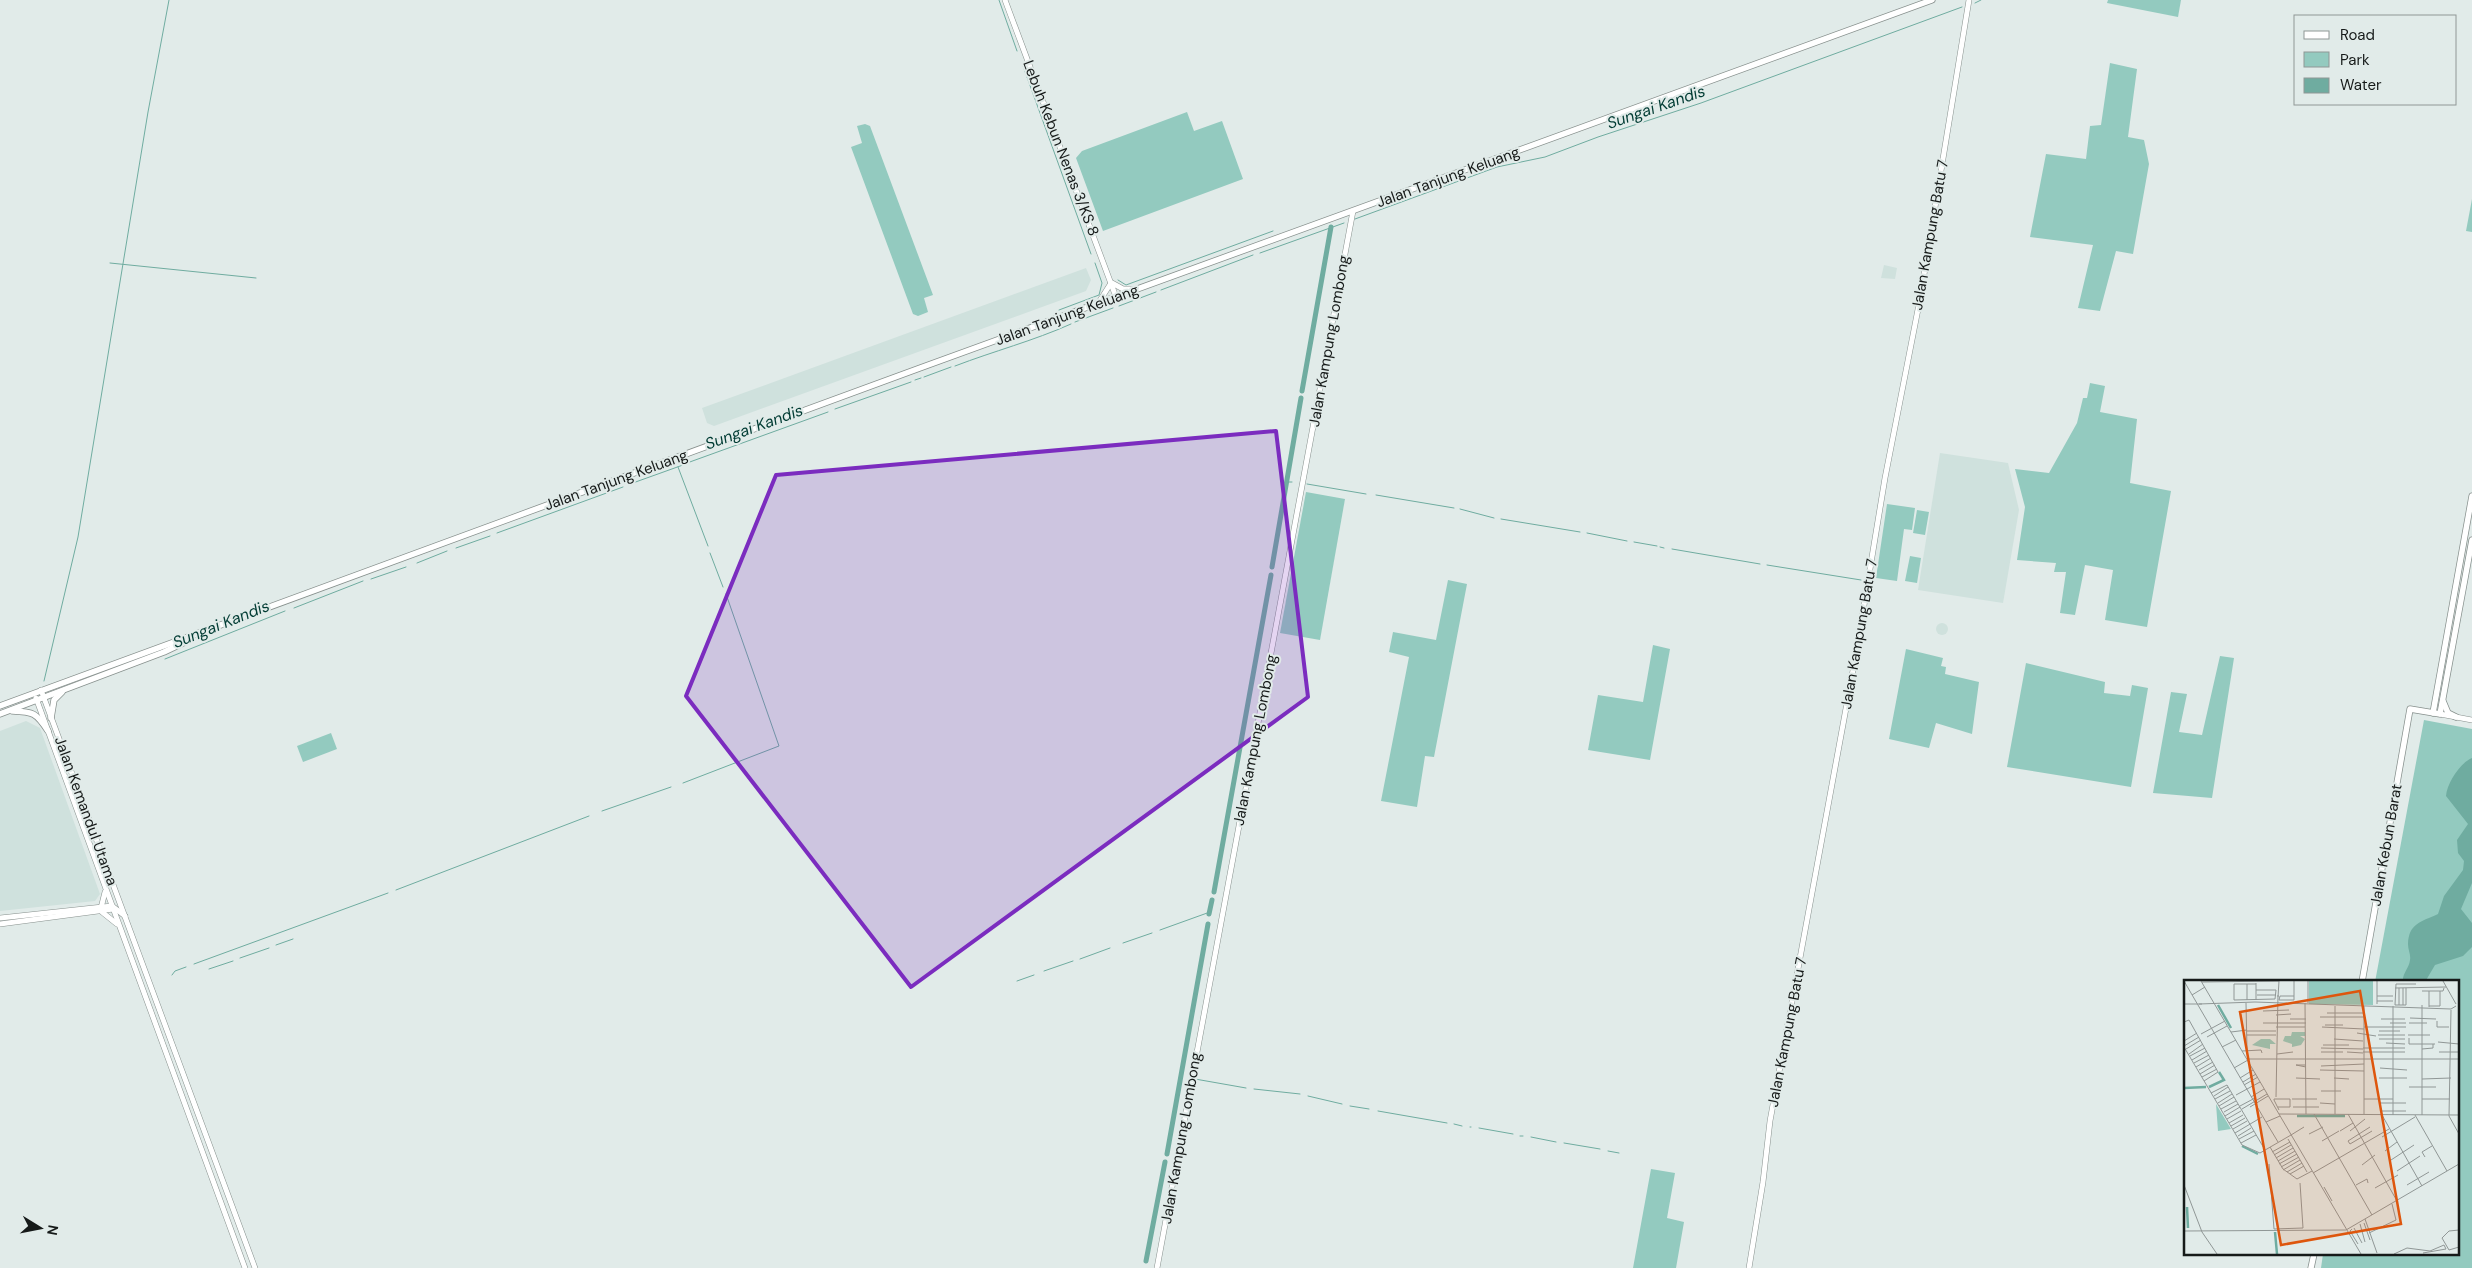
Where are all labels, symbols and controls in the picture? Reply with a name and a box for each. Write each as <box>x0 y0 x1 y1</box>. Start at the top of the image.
legend <box>2294 15 2457 105</box>
text: Road <box>2340 25 2375 45</box>
text: Park <box>2340 50 2370 70</box>
street label: Lebuh Kebun Nenas 3/KS 8 <box>1018 57 1104 239</box>
text: Water <box>2340 75 2382 95</box>
water label: Sungai Kandis <box>1604 80 1708 134</box>
street label: Jalan Tanjung Keluang <box>1374 142 1522 212</box>
street label: Jalan Kampung Batu 7 <box>1907 158 1953 312</box>
street label: Jalan Kampung Lombong <box>1304 254 1354 428</box>
street label: Jalan Tanjung Keluang <box>993 280 1141 350</box>
water label: Sungai Kandis <box>702 400 806 454</box>
street label: Jalan Tanjung Keluang <box>542 445 690 515</box>
street label: Jalan Kampung Batu 7 <box>1836 557 1882 711</box>
water label: Sungai Kandis <box>169 595 273 653</box>
street label: Jalan Kampung Lombong <box>1229 653 1281 827</box>
street label: Jalan Kemandul Utama <box>50 734 122 888</box>
street label: Jalan Kebun Barat <box>2365 782 2407 908</box>
street label: Jalan Kampung Batu 7 <box>1763 955 1811 1109</box>
inset map <box>2184 980 2460 1256</box>
street label: Jalan Kampung Lombong <box>1156 1051 1206 1225</box>
north arrow <box>15 1203 65 1253</box>
text: N <box>43 1224 63 1237</box>

